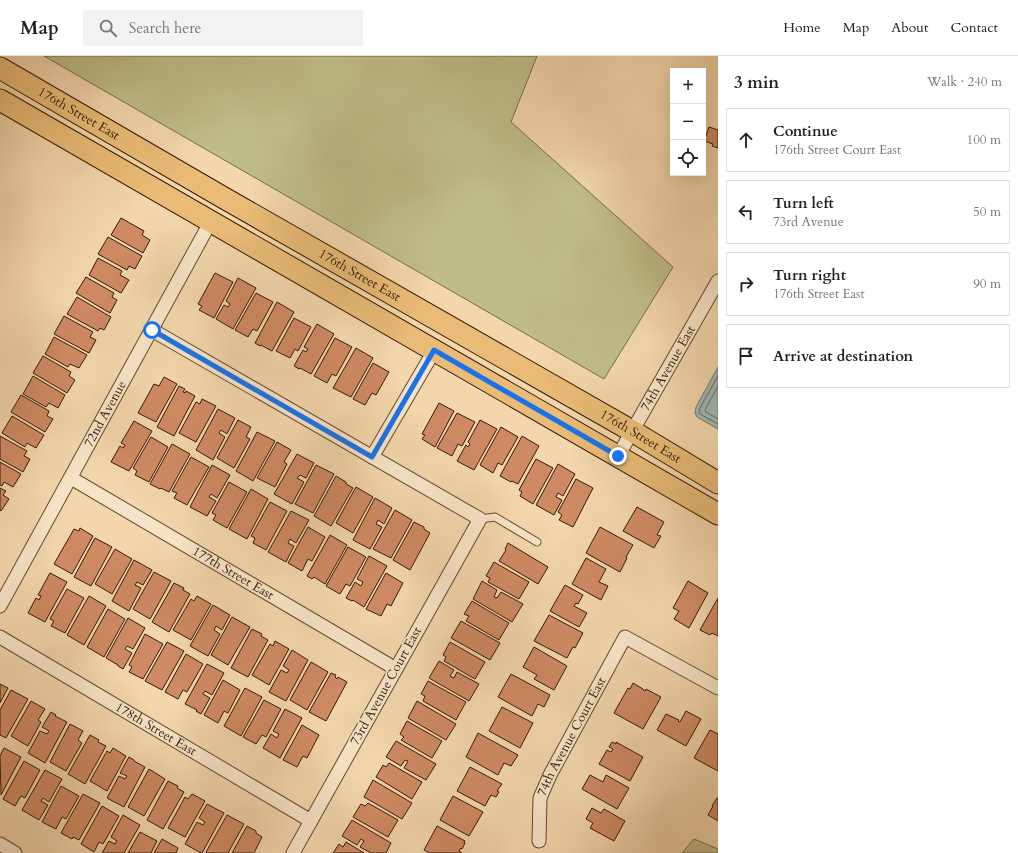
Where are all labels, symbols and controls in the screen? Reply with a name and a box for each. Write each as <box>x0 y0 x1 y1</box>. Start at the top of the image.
search box <box>83 10 363 46</box>
text: Map <box>20 15 59 41</box>
icon: search <box>97 17 119 39</box>
text: Search here <box>129 18 201 38</box>
text: Home <box>783 18 821 37</box>
text: Map <box>843 18 869 37</box>
text: About <box>891 18 928 37</box>
text: Contact <box>950 18 998 37</box>
map controls <box>670 68 706 176</box>
button: + <box>670 68 706 104</box>
text: 3 min <box>734 71 779 94</box>
text: Walk · 240 m <box>927 73 1002 91</box>
street label: 176th Street East <box>35 83 123 144</box>
button: − <box>670 104 706 140</box>
text: Continue <box>773 121 838 141</box>
icon: ahead <box>735 129 757 151</box>
text: 100 m <box>967 131 1001 149</box>
button: locate <box>670 140 706 176</box>
text: 176th Street Court East <box>773 141 901 159</box>
text: Turn left <box>773 193 834 213</box>
icon: left <box>735 201 757 223</box>
text: 50 m <box>973 203 1001 221</box>
text: 73rd Avenue <box>773 213 844 231</box>
street label: 176th Street East <box>315 245 404 306</box>
text: Turn right <box>773 265 846 285</box>
icon: right <box>735 273 757 295</box>
text: 90 m <box>973 275 1001 293</box>
text: 176th Street East <box>773 285 865 303</box>
route start <box>143 321 161 339</box>
street label: 74th Avenue East <box>637 322 700 414</box>
icon: arrive <box>735 345 757 367</box>
text: Arrive at destination <box>773 346 913 366</box>
street label: 72nd Avenue <box>80 377 131 450</box>
street label: 176th Street East <box>597 405 685 468</box>
route end <box>609 447 627 465</box>
street label: 177th Street East <box>189 542 277 604</box>
street label: 73rd Avenue Court East <box>346 624 426 748</box>
street label: 74th Avenue Court East <box>533 674 610 799</box>
street label: 178th Street East <box>112 698 200 760</box>

